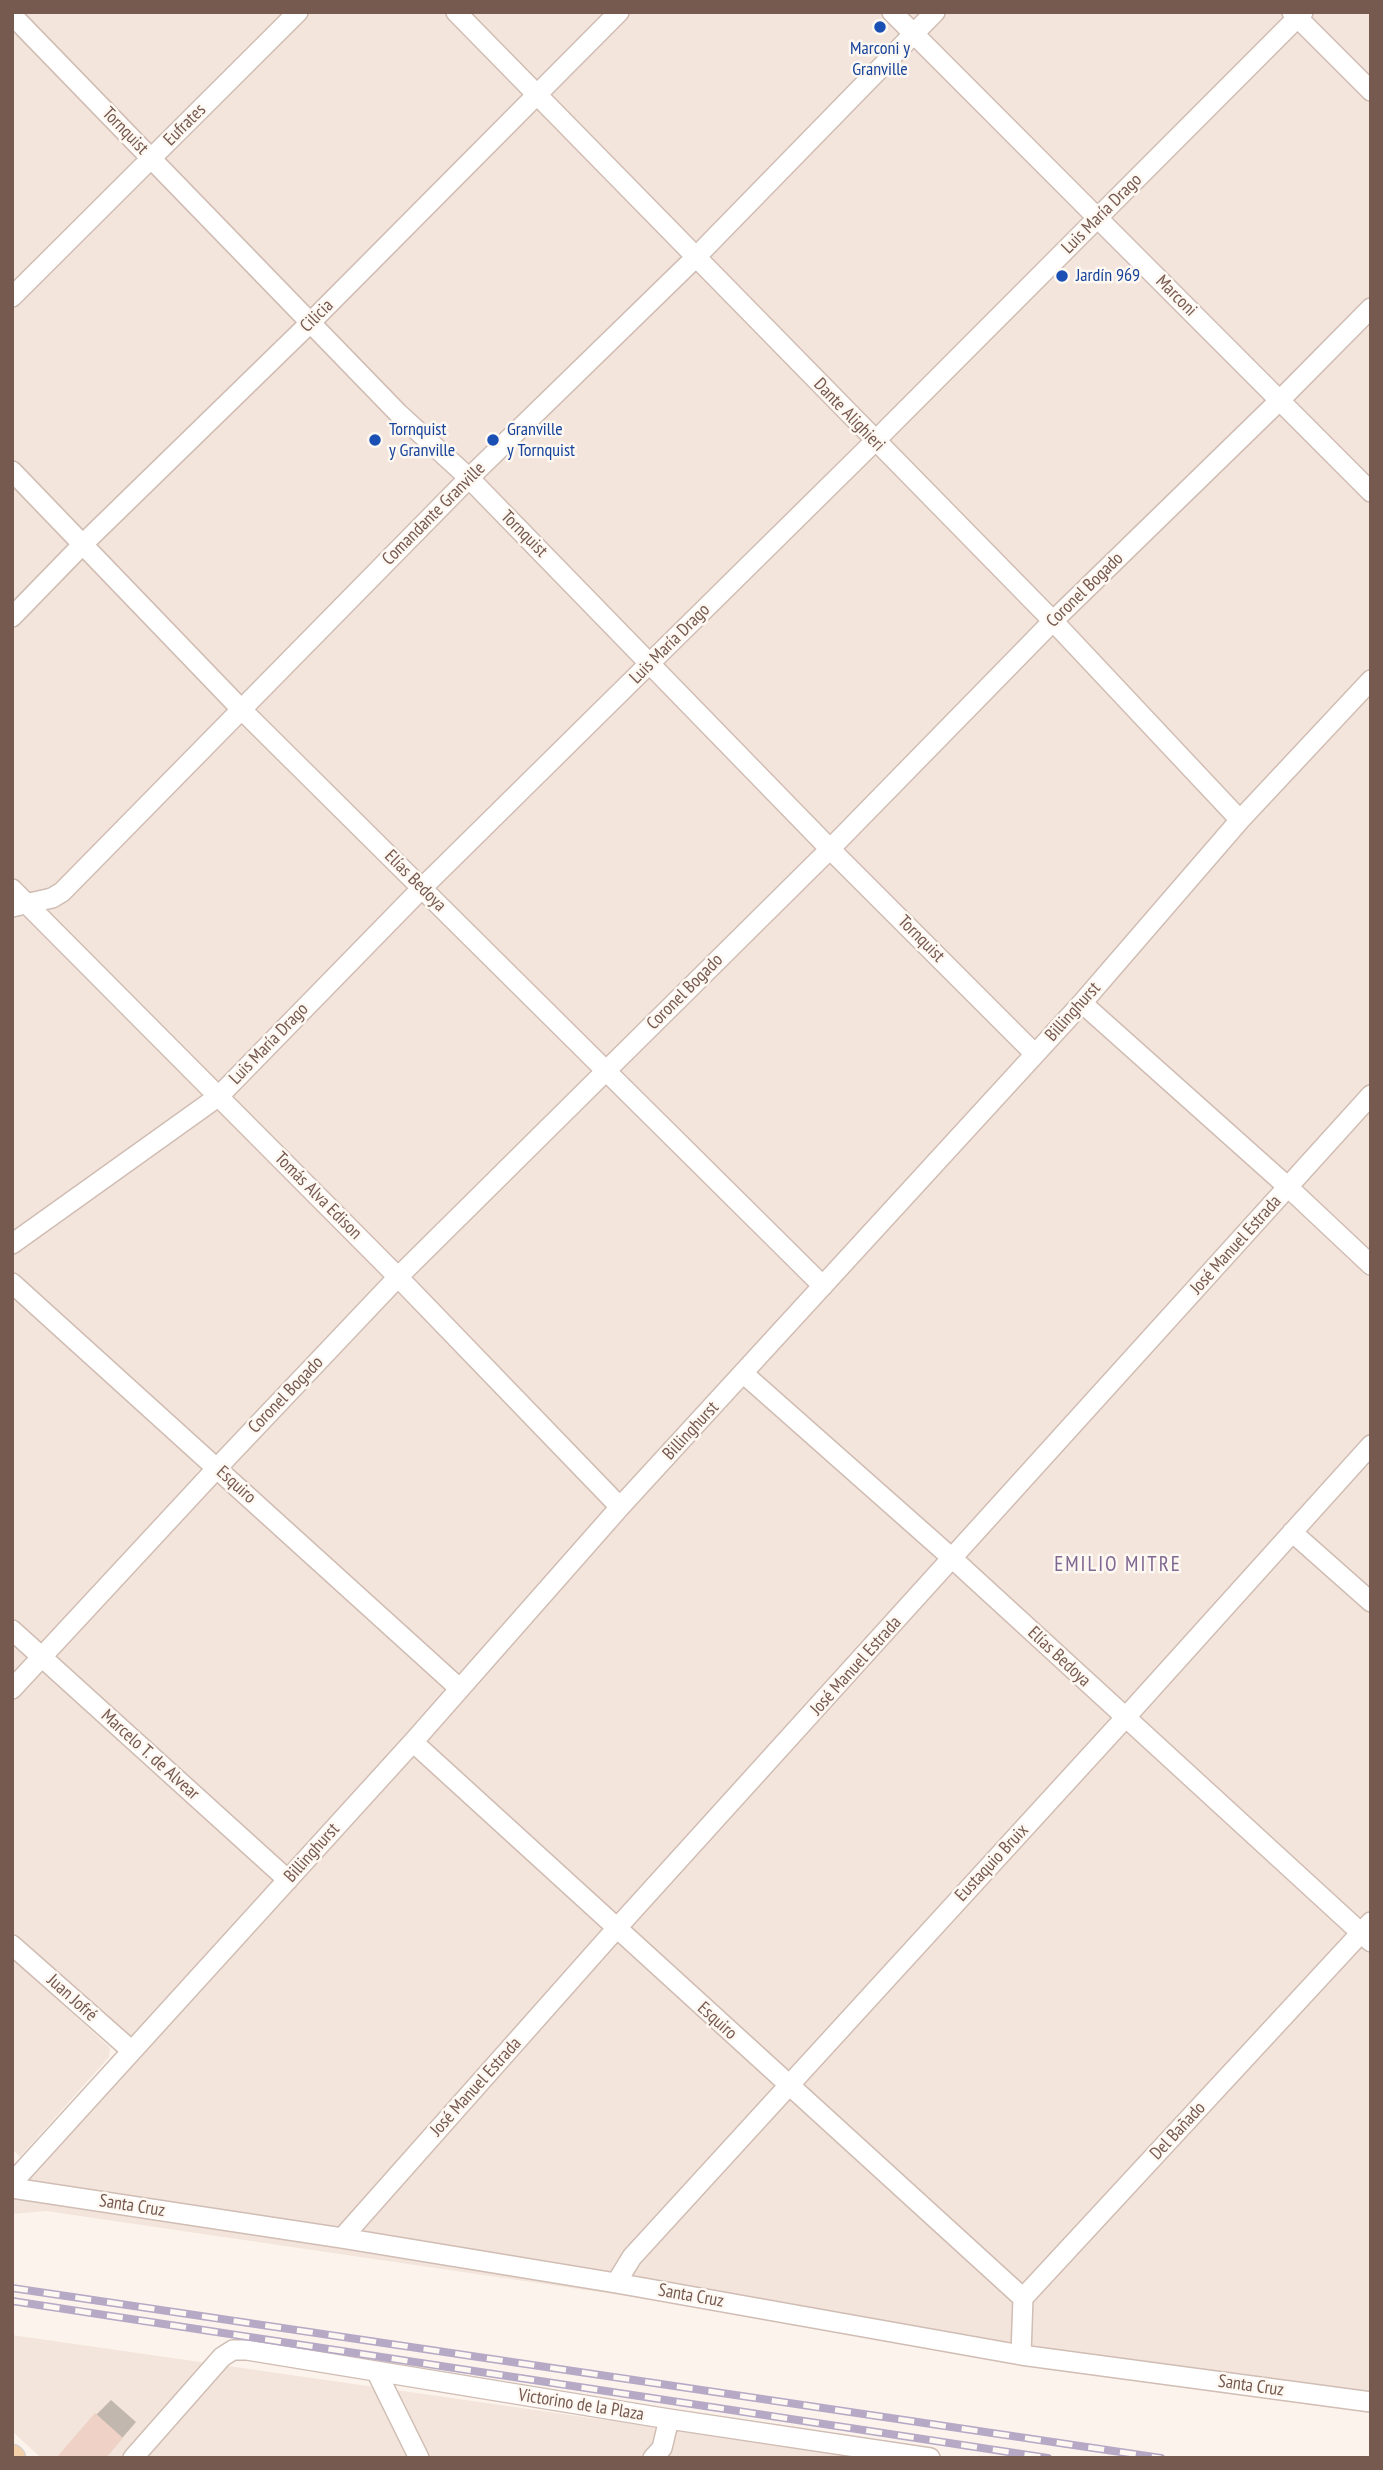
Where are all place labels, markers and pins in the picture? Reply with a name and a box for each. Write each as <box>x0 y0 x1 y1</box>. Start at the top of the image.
marker: Marconi y Granville <box>872 19 888 35</box>
place label: Marconi y Granville <box>850 38 910 80</box>
place label: Jardín 969 <box>1076 265 1140 287</box>
marker: Jardín 969 <box>1054 268 1070 284</box>
place label: Tornquist y Granville <box>389 419 455 462</box>
place label: Granville y Tornquist <box>507 419 575 462</box>
marker: Tornquist y Granville <box>367 432 383 448</box>
marker: Granville y Tornquist <box>485 432 501 448</box>

